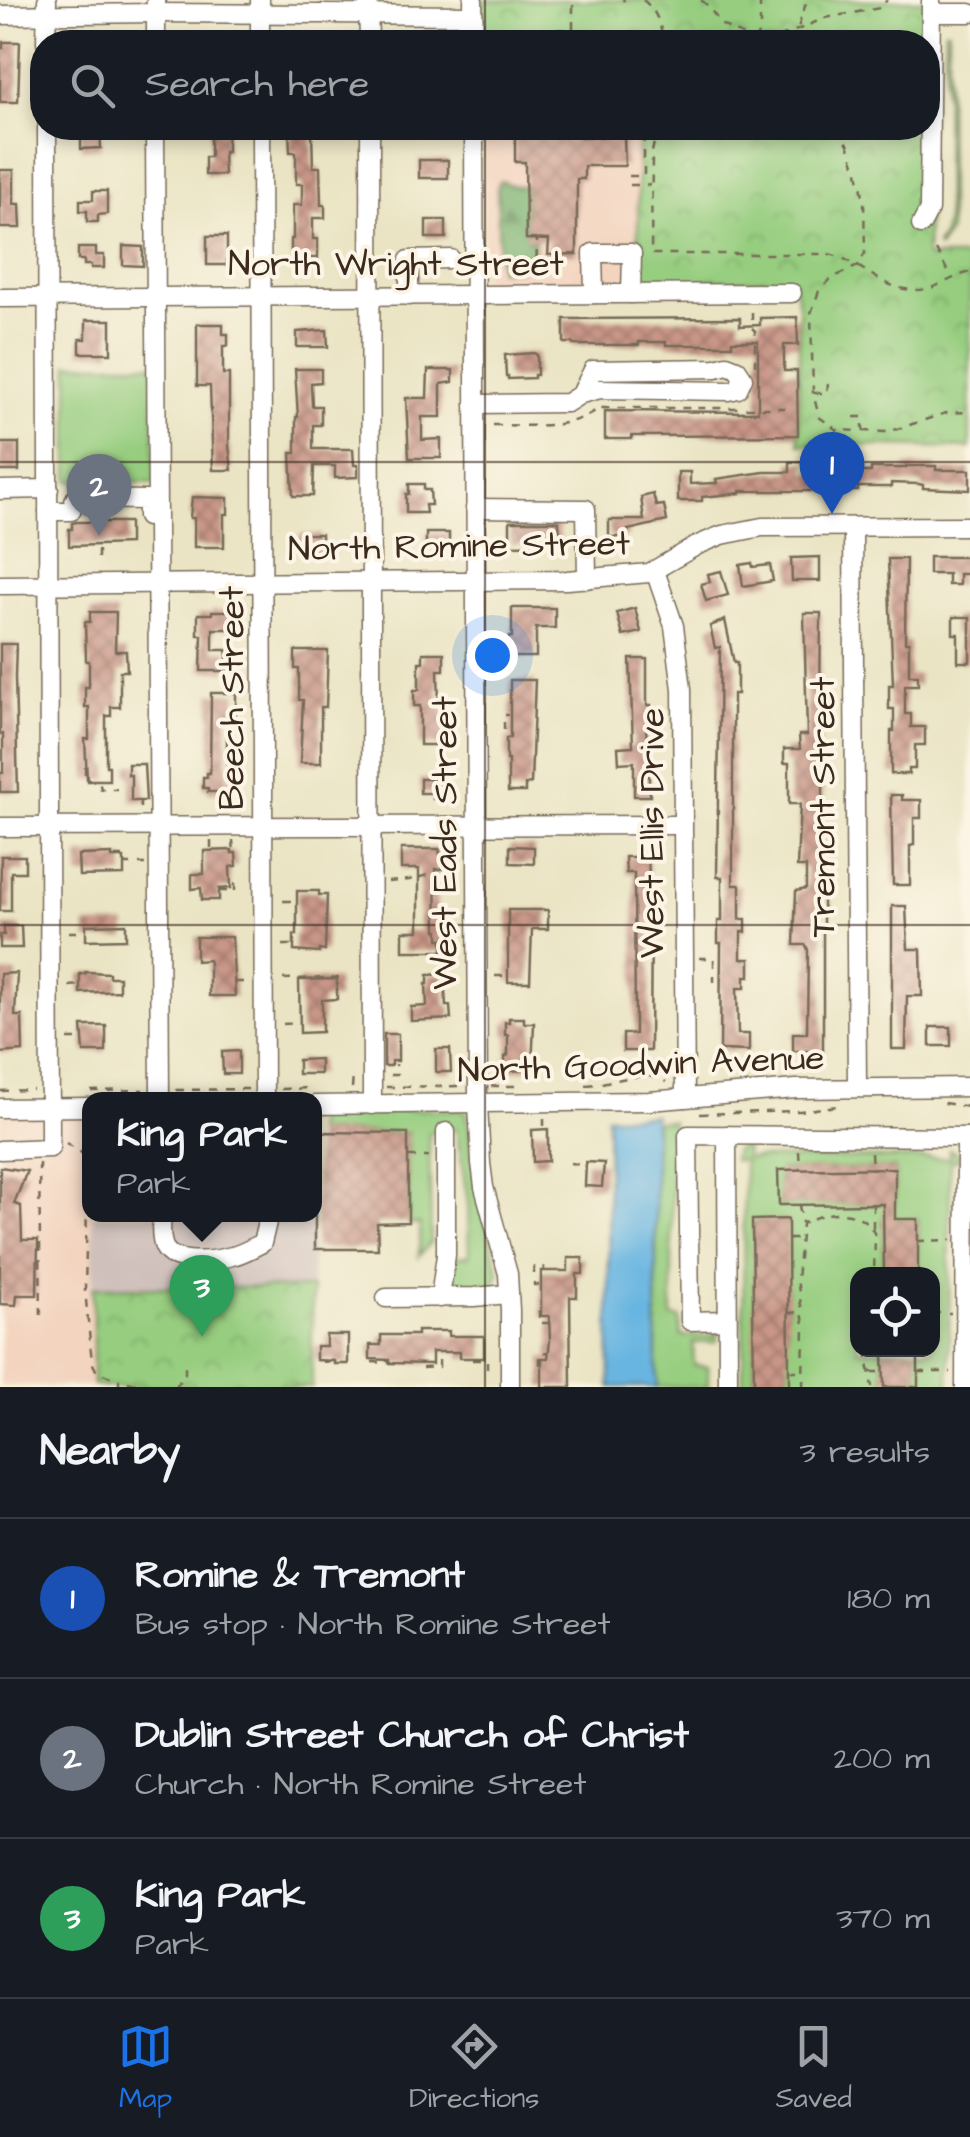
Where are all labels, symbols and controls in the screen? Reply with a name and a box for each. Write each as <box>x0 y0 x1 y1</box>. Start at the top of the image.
search box <box>30 30 940 140</box>
icon: search <box>65 58 120 113</box>
text: Search here <box>145 59 369 111</box>
street label: North Wright Street <box>228 240 564 291</box>
pin: 1 <box>800 432 864 514</box>
pin: 2 <box>66 454 132 536</box>
street label: North Romine Street <box>288 519 630 574</box>
street label: Beech Street <box>208 586 257 810</box>
your location <box>467 630 518 681</box>
street label: Tremont Street <box>799 677 848 937</box>
street label: West Eads Street <box>421 696 470 990</box>
street label: West Ellis Drive <box>628 708 677 958</box>
street label: North Goodwin Avenue <box>457 1034 825 1095</box>
popup <box>82 1092 322 1222</box>
text: King Park <box>117 1109 287 1161</box>
text: Park <box>117 1161 191 1206</box>
pin: 3 <box>170 1254 234 1337</box>
map controls <box>850 1267 940 1357</box>
button: locate <box>850 1267 940 1357</box>
text: Nearby <box>40 1423 180 1481</box>
text: 3 results <box>800 1430 930 1475</box>
text: Romine & Tremont <box>135 1550 465 1602</box>
text: 1 <box>70 1576 75 1621</box>
text: 180 m <box>847 1576 930 1621</box>
text: Bus stop · North Romine Street <box>135 1602 611 1647</box>
text: Dublin Street Church of Christ <box>135 1710 689 1762</box>
text: 2 <box>63 1736 82 1781</box>
text: 200 m <box>834 1736 930 1781</box>
text: Church · North Romine Street <box>135 1762 586 1807</box>
text: King Park <box>135 1870 305 1922</box>
text: 3 <box>64 1896 81 1941</box>
text: 370 m <box>836 1896 930 1941</box>
text: Park <box>135 1922 209 1967</box>
tab: Map <box>118 2019 173 2118</box>
tab: Directions <box>409 2019 539 2118</box>
tab: Saved <box>776 2019 852 2118</box>

